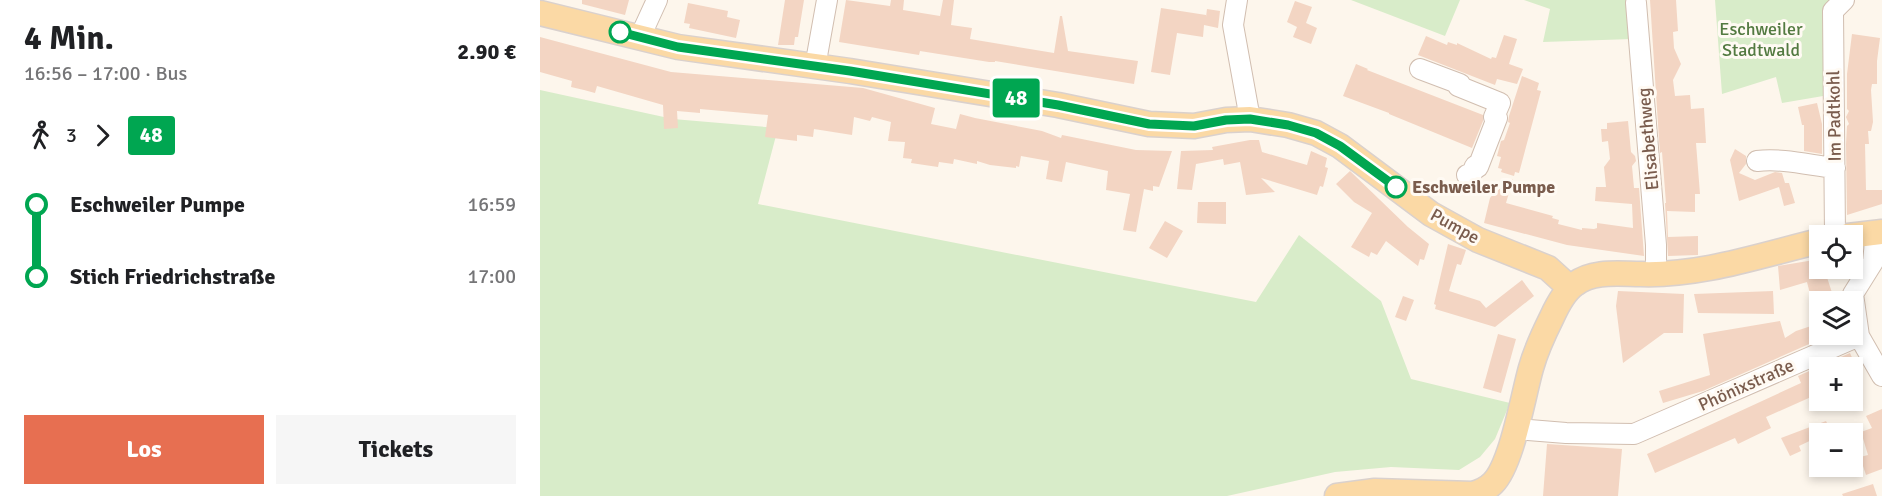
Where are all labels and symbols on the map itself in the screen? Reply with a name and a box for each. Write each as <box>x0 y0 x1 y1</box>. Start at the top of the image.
park label: Eschweiler Stadtwald <box>1719 18 1803 61</box>
unlabelled marker <box>609 21 631 43</box>
street label: Im Padtkohl <box>1822 70 1846 162</box>
line badge: 48 <box>989 78 1043 118</box>
street label: Elisabethweg <box>1633 87 1663 191</box>
marker: Eschweiler Pumpe <box>1385 176 1407 198</box>
place label: Eschweiler Pumpe <box>1412 176 1555 198</box>
street label: Pumpe <box>1427 204 1483 248</box>
street label: Phönixstraße <box>1695 354 1797 416</box>

